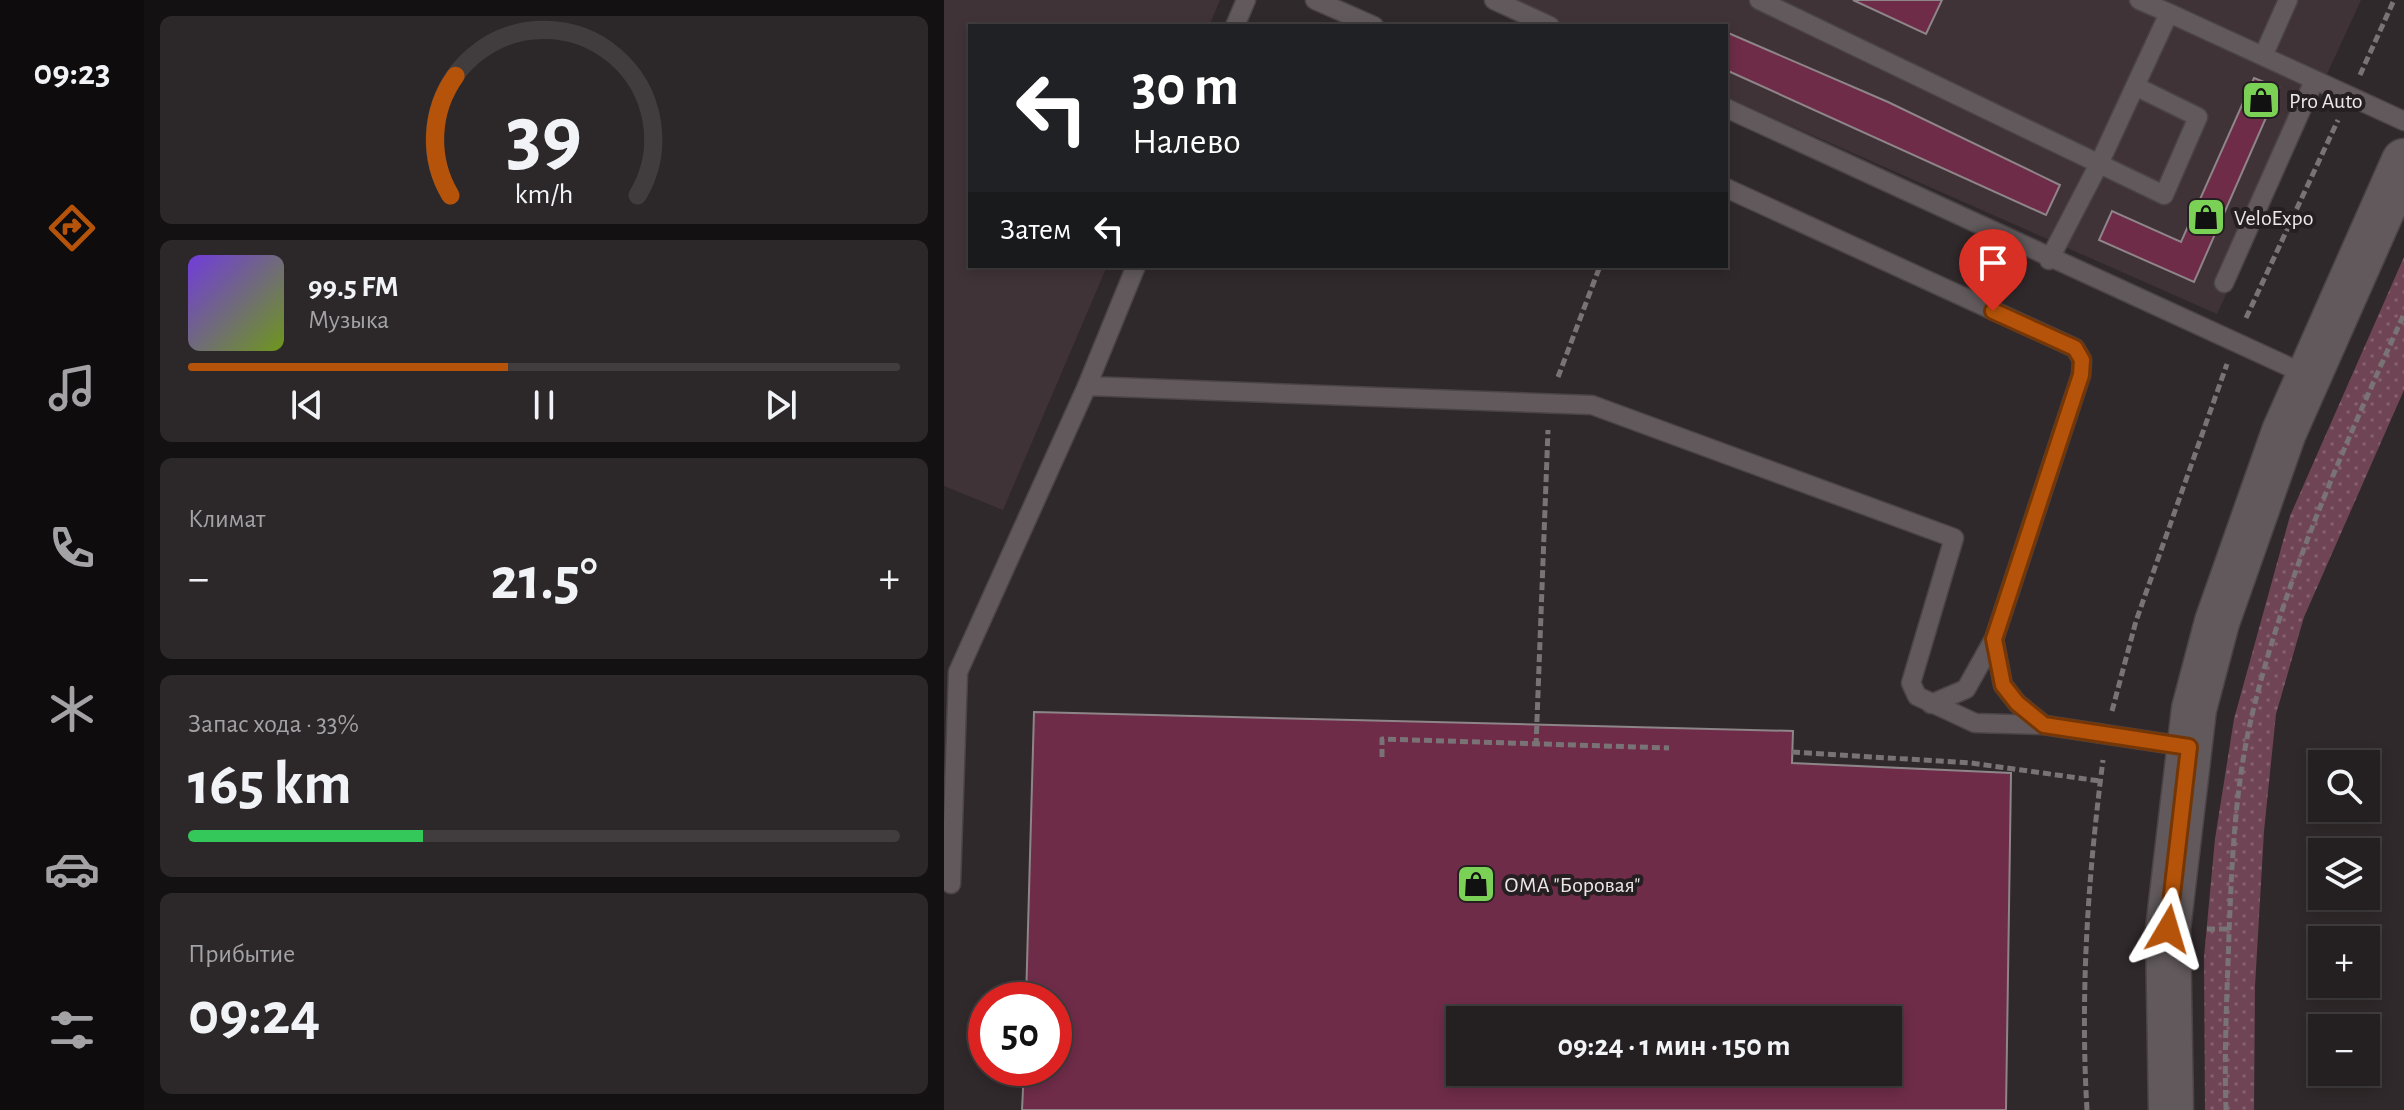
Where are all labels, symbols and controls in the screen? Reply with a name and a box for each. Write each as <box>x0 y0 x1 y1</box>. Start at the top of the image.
text: 09:23 <box>34 55 110 91</box>
icon: left <box>1000 56 1104 160</box>
text: 30 m <box>1132 59 1239 115</box>
shop icon: Pro Auto <box>2240 79 2282 121</box>
place label: Pro Auto <box>2289 90 2363 112</box>
text: 39 <box>506 95 582 179</box>
text: Налево <box>1132 124 1241 160</box>
text: km/h <box>515 180 573 209</box>
shop icon: VeloExpo <box>2185 196 2227 238</box>
icon: directions <box>44 200 100 256</box>
place label: VeloExpo <box>2234 207 2314 229</box>
icon: left <box>1087 208 1131 252</box>
text: Затем <box>1000 215 1071 245</box>
pin <box>1959 229 2027 311</box>
icon: arrive <box>1971 241 2015 285</box>
text: 99.5 FM <box>308 272 399 302</box>
text: Музыка <box>308 307 389 333</box>
icon: music <box>44 360 100 416</box>
icon: previous <box>285 383 329 427</box>
icon: pause <box>522 383 566 427</box>
icon: next <box>759 383 803 427</box>
text: Климат <box>188 506 265 532</box>
icon: phone <box>44 520 100 576</box>
text: 21.5° <box>490 550 598 610</box>
text: − <box>188 557 209 601</box>
text: + <box>879 557 900 601</box>
icon: climate <box>44 681 100 737</box>
text: Запас хода · 33% <box>188 711 359 737</box>
map controls <box>2308 750 2380 1086</box>
button: search <box>2308 750 2380 822</box>
text: 165 km <box>188 755 352 815</box>
button: layers <box>2308 838 2380 910</box>
icon: car <box>44 841 100 897</box>
shop icon: ОМА "Боровая" <box>1455 863 1497 905</box>
place label: ОМА "Боровая" <box>1504 874 1640 896</box>
position arrow <box>2126 887 2210 971</box>
button: + <box>2308 926 2380 998</box>
text: Прибытие <box>188 941 295 967</box>
speed limit sign: 50 <box>968 982 1072 1086</box>
text: 09:24 <box>188 985 320 1045</box>
icon: filters <box>44 1002 100 1058</box>
button: − <box>2308 1014 2380 1086</box>
text: 09:24 · 1 мин · 150 m <box>1557 1031 1791 1061</box>

